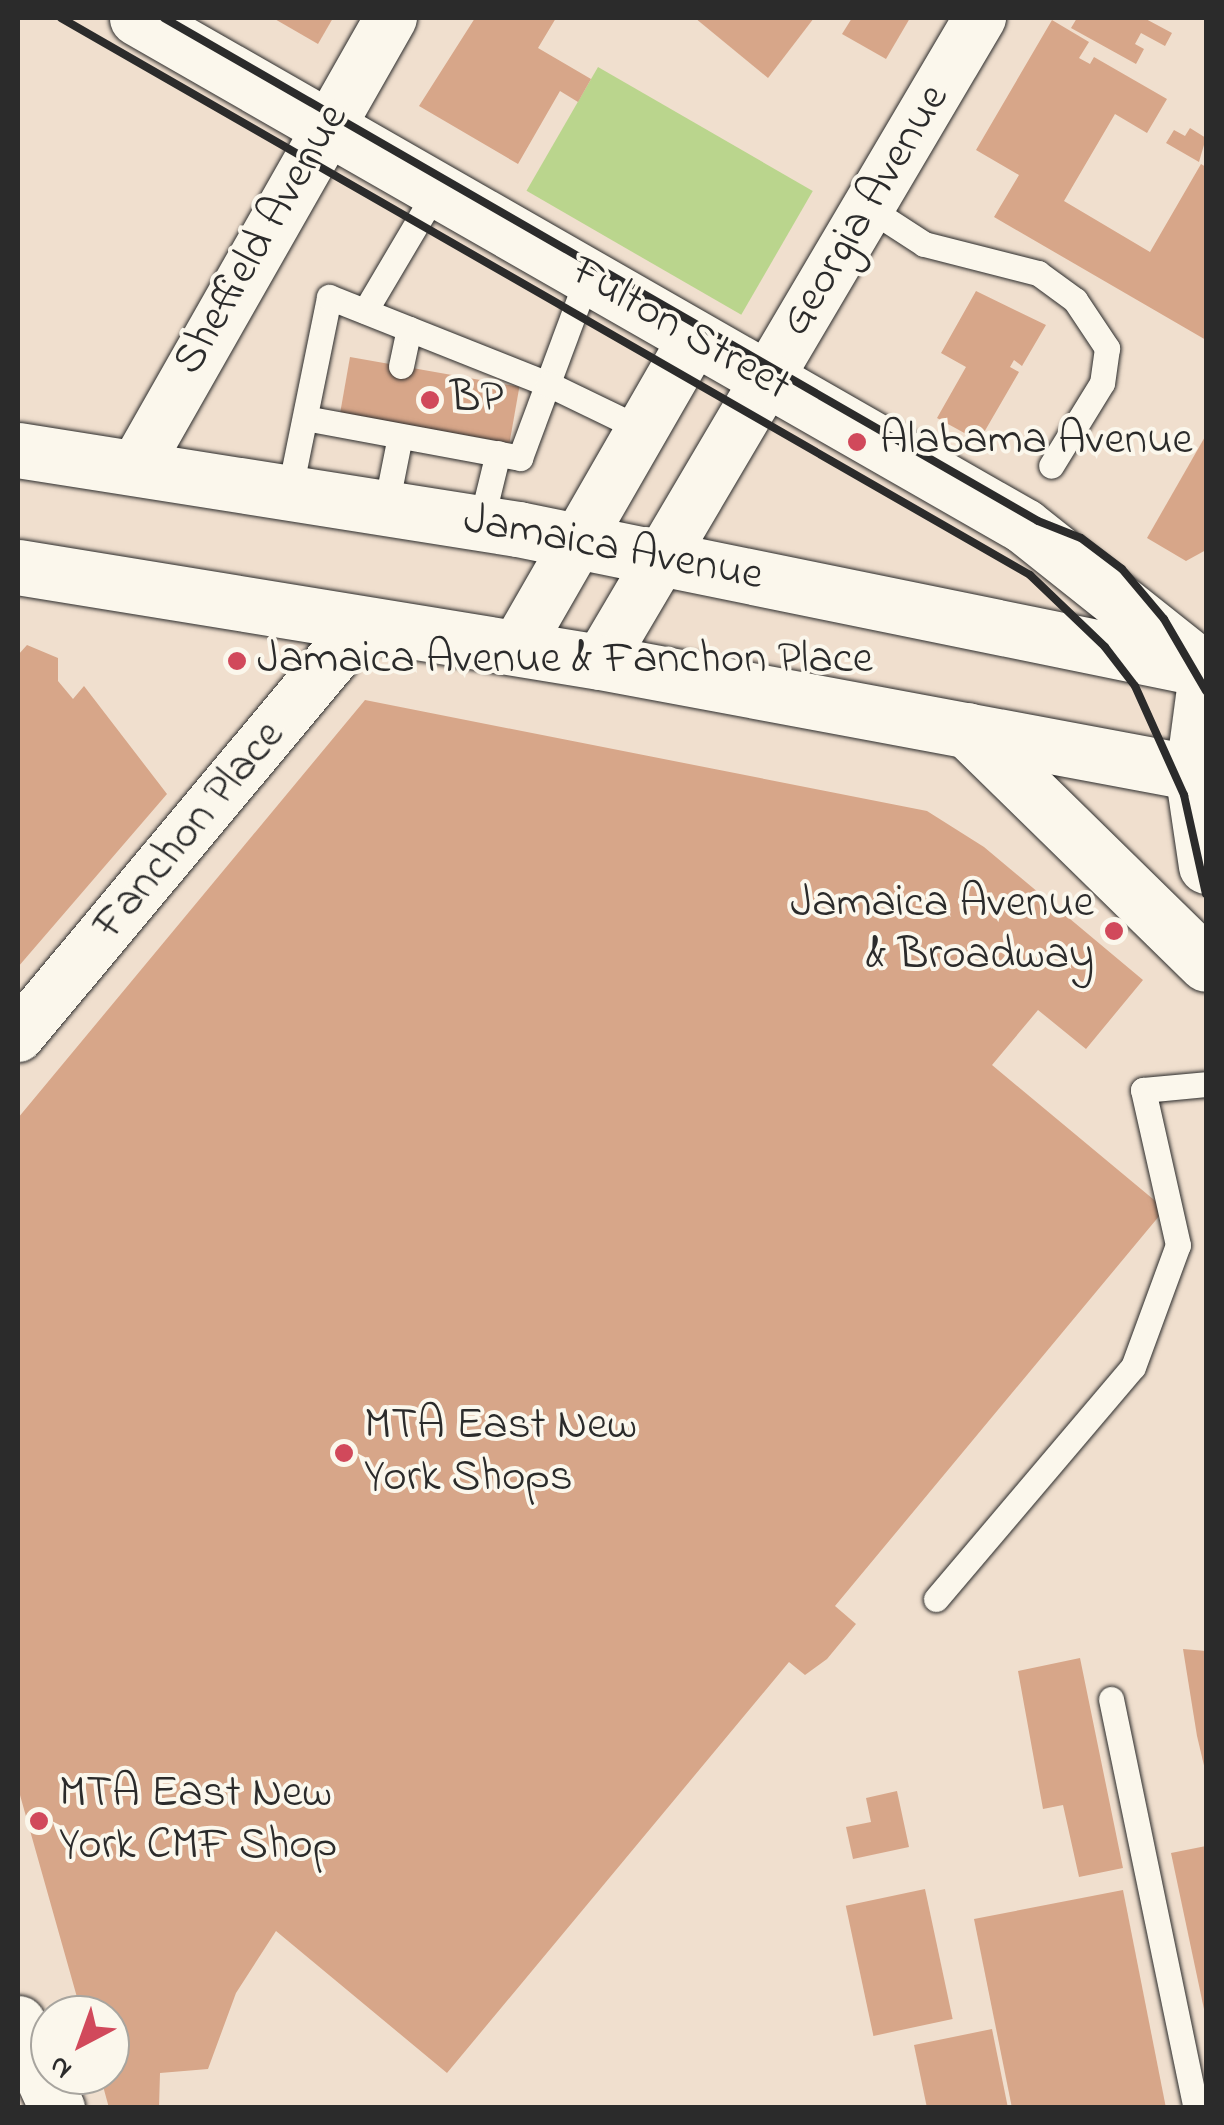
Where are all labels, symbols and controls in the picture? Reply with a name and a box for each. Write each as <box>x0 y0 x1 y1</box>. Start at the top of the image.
street label: Georgia Avenue <box>770 75 962 347</box>
street label: Sheffield Avenue <box>163 95 361 385</box>
street label: Fulton Street <box>561 245 799 415</box>
place label: BP <box>450 373 504 427</box>
marker: BP <box>419 389 441 411</box>
place label: Alabama Avenue <box>880 415 1193 469</box>
marker: Alabama Avenue <box>844 429 870 455</box>
street label: Jamaica Avenue <box>459 494 767 604</box>
place label: Jamaica Avenue & Fanchon Place <box>257 634 873 688</box>
marker: Jamaica Avenue & Fanchon Place <box>226 650 248 672</box>
street label: Fanchon Place <box>83 711 297 951</box>
place label: Jamaica Avenue & Broadway <box>790 878 1094 984</box>
marker: Jamaica Avenue & Broadway <box>1103 920 1125 942</box>
place label: MTA East New York Shops <box>364 1400 637 1506</box>
marker: MTA East New York Shops <box>333 1442 355 1464</box>
place label: MTA East New York CMF Shop <box>59 1768 337 1874</box>
marker: MTA East New York CMF Shop <box>28 1810 50 1832</box>
north arrow <box>30 1995 130 2095</box>
text: N <box>41 2045 82 2088</box>

